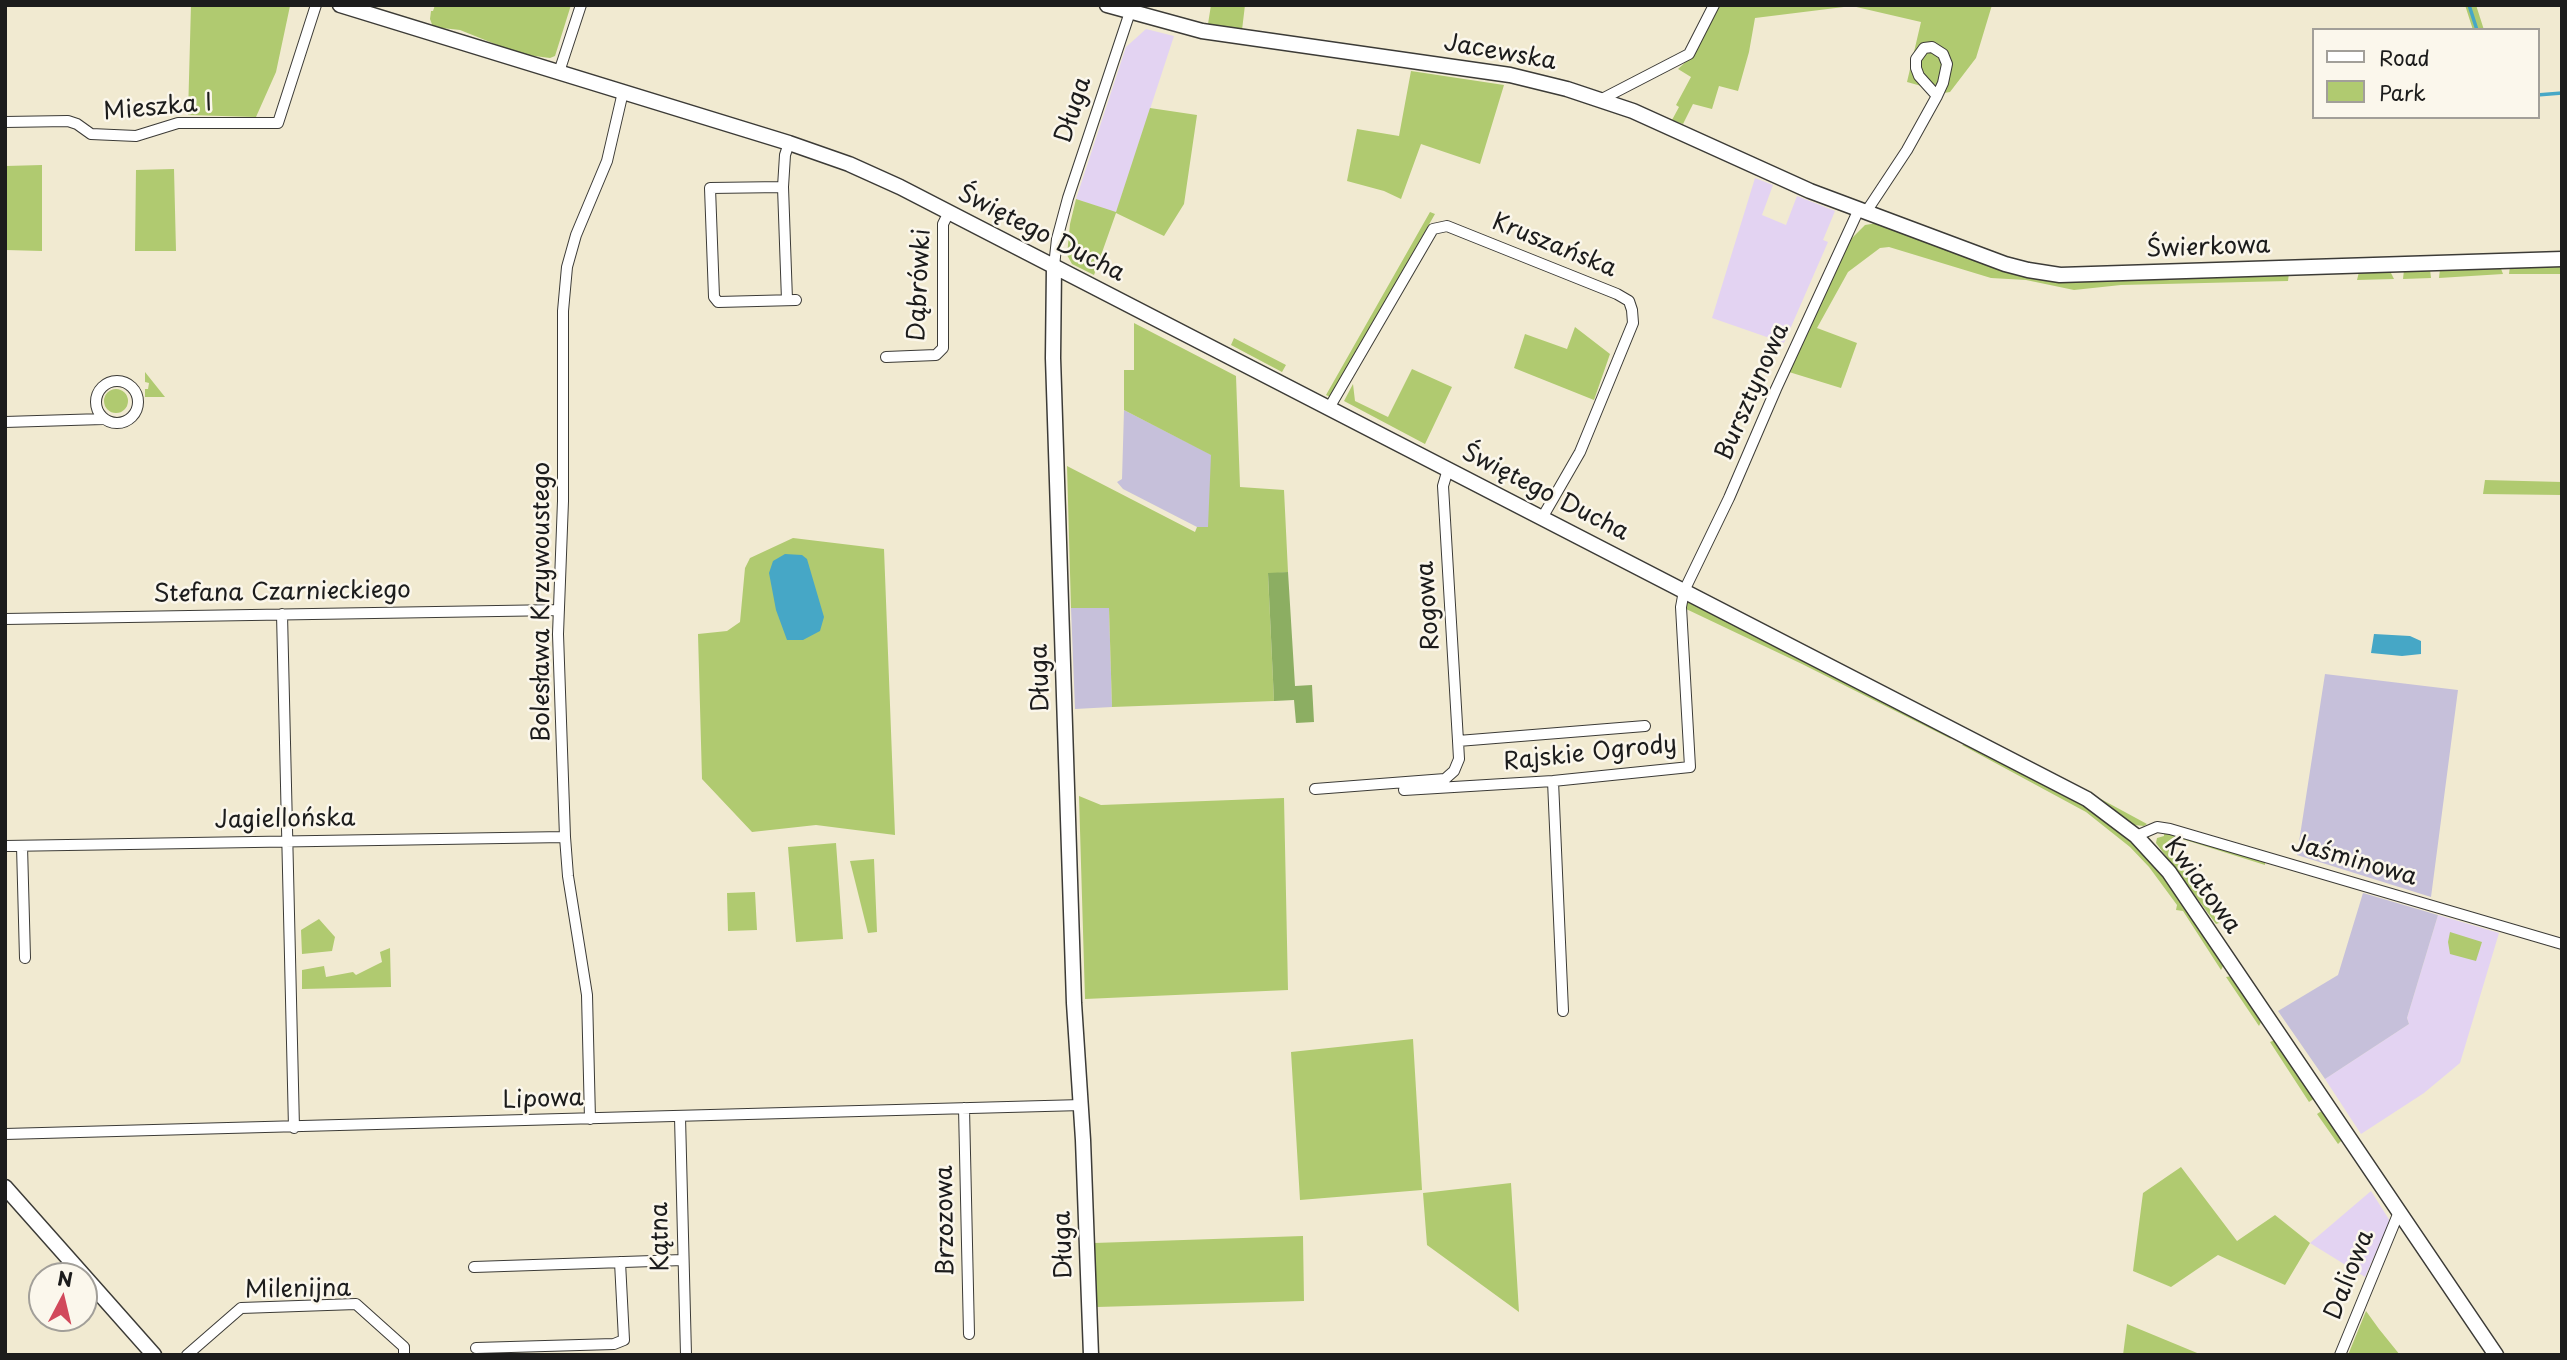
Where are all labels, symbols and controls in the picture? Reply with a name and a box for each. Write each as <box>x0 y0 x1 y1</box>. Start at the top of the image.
legend <box>2312 28 2539 119</box>
street label: Jacewska <box>1441 29 1559 77</box>
text: Road <box>2379 41 2430 73</box>
street label: Długa <box>1050 73 1098 147</box>
text: Park <box>2379 76 2426 108</box>
street label: Mieszka I <box>102 89 214 127</box>
street label: Świętego Ducha <box>953 179 1129 289</box>
street label: Kruszańska <box>1487 208 1621 284</box>
street label: Dąbrówki <box>903 228 937 342</box>
street label: Świerkowa <box>2145 231 2271 265</box>
street label: Bursztynowa <box>1710 319 1796 465</box>
street label: Świętego Ducha <box>1457 438 1633 548</box>
street label: Bolesława Krzywoustego <box>528 462 556 742</box>
street label: Rogowa <box>1412 560 1446 652</box>
street label: Stefana Czarnieckiego <box>153 576 411 610</box>
street label: Długa <box>1025 644 1057 712</box>
street label: Rajskie Ogrody <box>1502 731 1678 777</box>
street label: Jagiellońska <box>214 804 356 836</box>
street label: Jaśminowa <box>2288 829 2420 893</box>
street label: Kwiatowa <box>2157 832 2247 940</box>
street label: Lipowa <box>502 1084 584 1116</box>
street label: Brzozowa <box>931 1165 961 1277</box>
street label: Kątna <box>646 1202 676 1272</box>
street label: Długa <box>1048 1211 1080 1279</box>
street label: Daliowa <box>2319 1226 2381 1324</box>
north arrow <box>28 1262 98 1332</box>
text: N <box>56 1263 74 1293</box>
street label: Milenijna <box>245 1275 351 1305</box>

